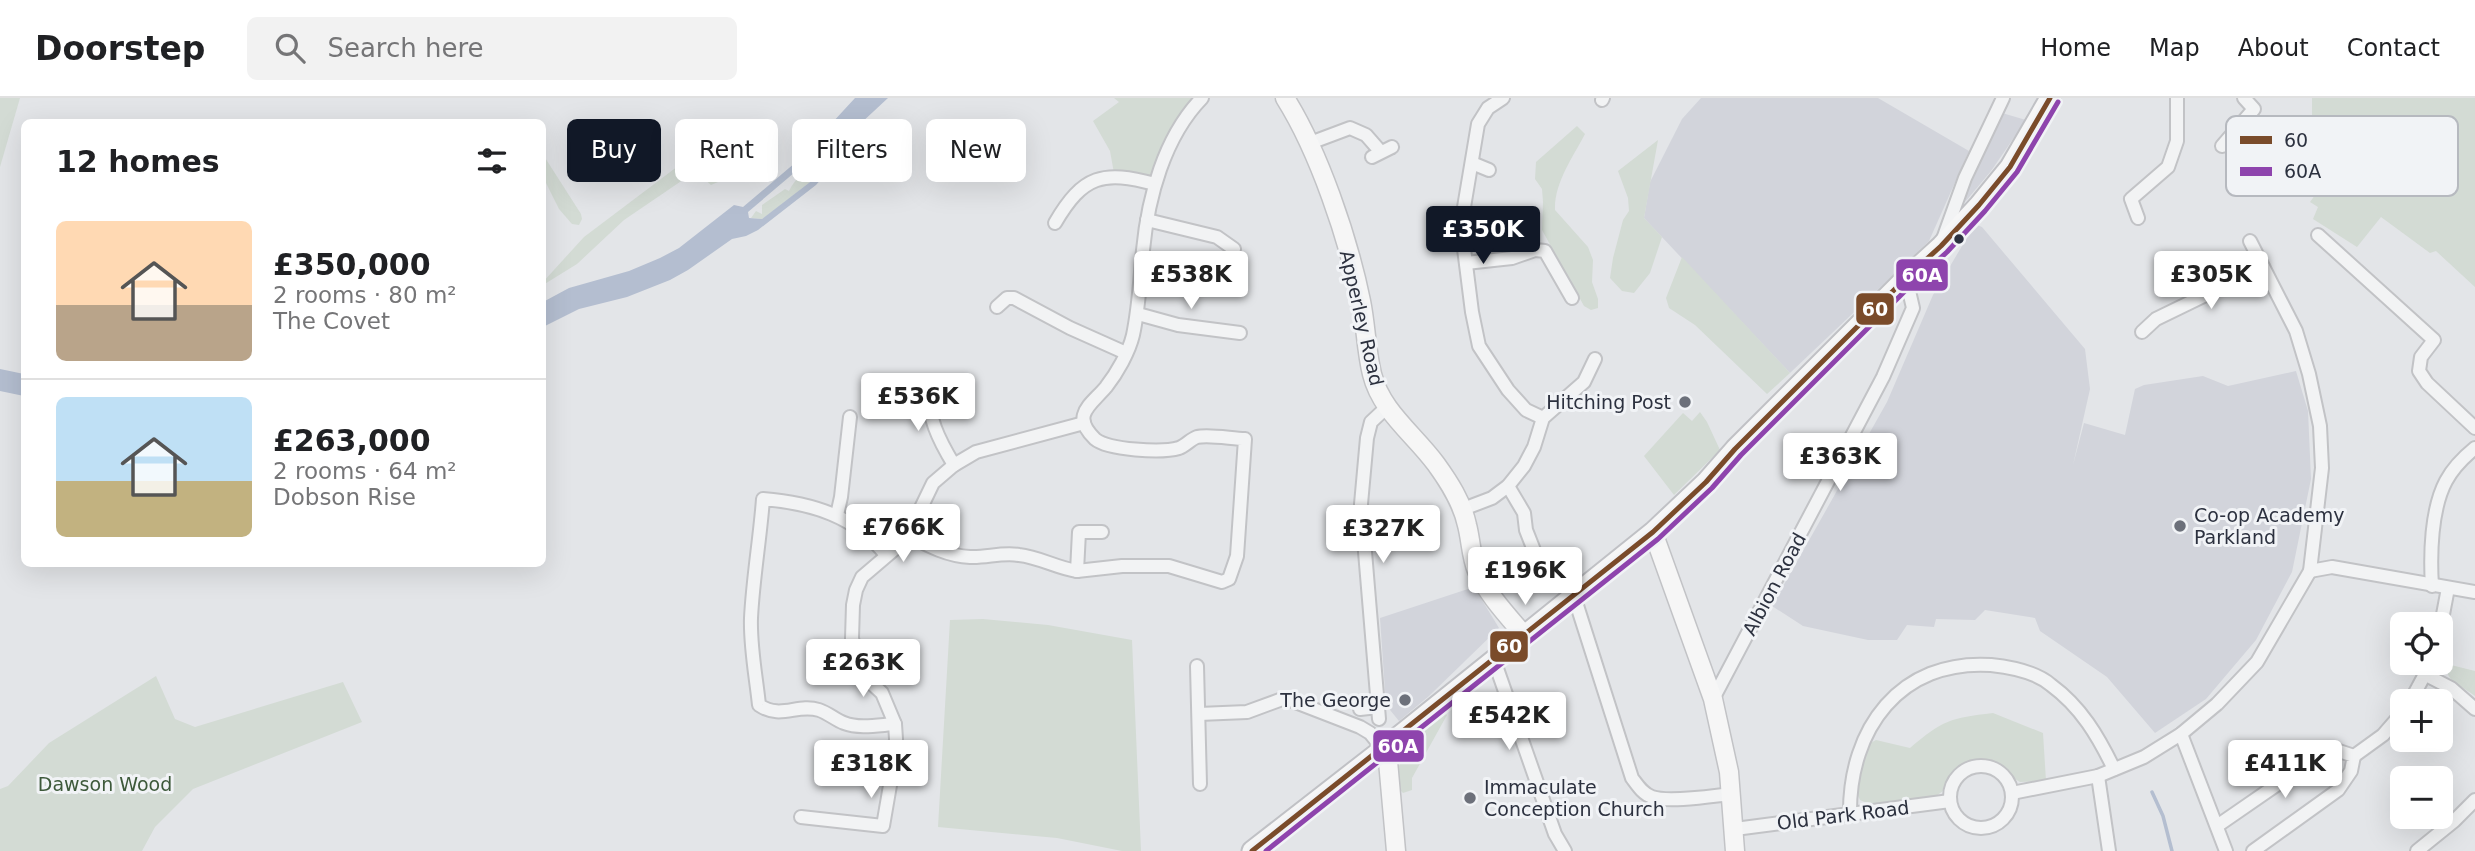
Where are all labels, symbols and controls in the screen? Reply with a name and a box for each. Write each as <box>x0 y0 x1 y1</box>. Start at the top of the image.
search box <box>247 17 737 80</box>
text: Doorstep <box>35 29 205 68</box>
icon: search <box>271 29 309 67</box>
text: Search here <box>327 33 484 63</box>
text: Home <box>2040 34 2111 62</box>
text: Map <box>2149 34 2200 62</box>
text: About <box>2238 34 2309 62</box>
text: Contact <box>2347 34 2440 62</box>
legend <box>2226 116 2458 196</box>
chip: Buy <box>567 119 661 182</box>
chip: Rent <box>675 119 778 182</box>
chip: Filters <box>792 119 912 182</box>
chip: New <box>926 119 1026 182</box>
text: 60 <box>2284 129 2308 151</box>
icon: filters <box>473 142 511 180</box>
text: 12 homes <box>56 144 220 179</box>
text: 60A <box>2284 160 2321 182</box>
pin: £350K <box>1434 206 1532 266</box>
text: £350K <box>1442 216 1524 242</box>
unlabelled marker <box>1952 232 1966 246</box>
text: £350,000 <box>273 247 431 282</box>
street label: Apperley Road <box>1336 248 1388 388</box>
icon: home <box>112 249 196 333</box>
pin: £538K <box>1142 252 1240 311</box>
pin: £305K <box>2162 252 2260 311</box>
line badge: 60A <box>1895 258 1949 292</box>
text: £538K <box>1150 261 1232 287</box>
text: £305K <box>2170 261 2252 287</box>
text: 60A <box>1901 264 1943 286</box>
text: 2 rooms · 80 m² <box>273 282 457 308</box>
line badge: 60 <box>1855 292 1895 326</box>
text: 60 <box>1862 298 1888 320</box>
text: The Covet <box>273 308 390 334</box>
pin: £536K <box>869 374 967 433</box>
text: £536K <box>877 383 959 409</box>
place label: Hitching Post <box>1546 391 1671 413</box>
marker: Hitching Post <box>1677 394 1693 410</box>
text: £263,000 <box>273 423 431 458</box>
icon: home <box>112 425 196 509</box>
pin: £363K <box>1791 434 1889 493</box>
text: £363K <box>1799 443 1881 469</box>
text: 2 rooms · 64 m² <box>273 458 457 484</box>
text: Dobson Rise <box>273 484 416 510</box>
pin: £766K <box>854 504 952 564</box>
place label: Co-op Academy Parkland <box>2194 504 2344 548</box>
pin: £327K <box>1334 505 1432 565</box>
text: £766K <box>862 514 944 540</box>
text: £327K <box>1342 515 1424 541</box>
marker: Co-op Academy Parkland <box>2172 518 2188 534</box>
street label: Albion Road <box>1738 529 1810 639</box>
pin: £196K <box>1476 547 1574 607</box>
text: £196K <box>1484 557 1566 583</box>
map controls <box>2390 612 2453 829</box>
button: locate <box>2390 612 2453 675</box>
line badge: 60 <box>1489 630 1529 663</box>
text: 60 <box>1496 635 1522 657</box>
pin: £263K <box>814 640 912 699</box>
text: £263K <box>822 649 904 675</box>
place label: The George <box>1279 689 1391 711</box>
button: + <box>2390 689 2453 752</box>
marker: The George <box>1397 692 1413 708</box>
pin: £542K <box>1460 692 1558 752</box>
text: £542K <box>1468 702 1550 728</box>
line badge: 60A <box>1372 729 1425 763</box>
text: 60A <box>1377 735 1419 757</box>
pin: £318K <box>822 740 920 800</box>
pin: £411K <box>2236 740 2334 800</box>
text: £318K <box>830 750 912 776</box>
text: £411K <box>2244 750 2326 776</box>
button: − <box>2390 766 2453 829</box>
park label: Dawson Wood <box>38 773 172 795</box>
place label: Immaculate Conception Church <box>1484 776 1665 820</box>
marker: Immaculate Conception Church <box>1462 790 1478 806</box>
street label: Old Park Road <box>1776 796 1910 834</box>

